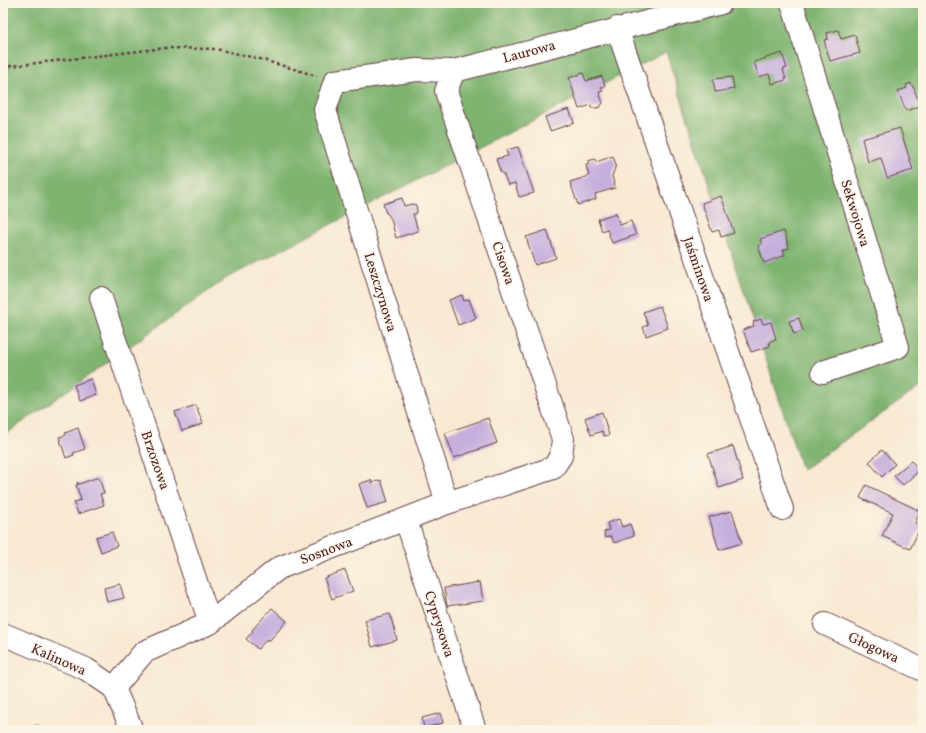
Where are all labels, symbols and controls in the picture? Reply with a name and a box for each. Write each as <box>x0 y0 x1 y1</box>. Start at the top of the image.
street label: Laurowa <box>501 36 558 69</box>
street label: Sekwojowa <box>835 178 874 249</box>
street label: Jaśminowa <box>678 234 718 305</box>
street label: Cisowa <box>486 239 519 288</box>
street label: Leszczynowa <box>359 251 401 334</box>
street label: Brzozowa <box>136 428 174 493</box>
street label: Sosnowa <box>298 533 355 570</box>
street label: Cyprysowa <box>419 589 458 660</box>
street label: Głogowa <box>845 628 902 668</box>
street label: Kalinowa <box>28 640 89 681</box>

